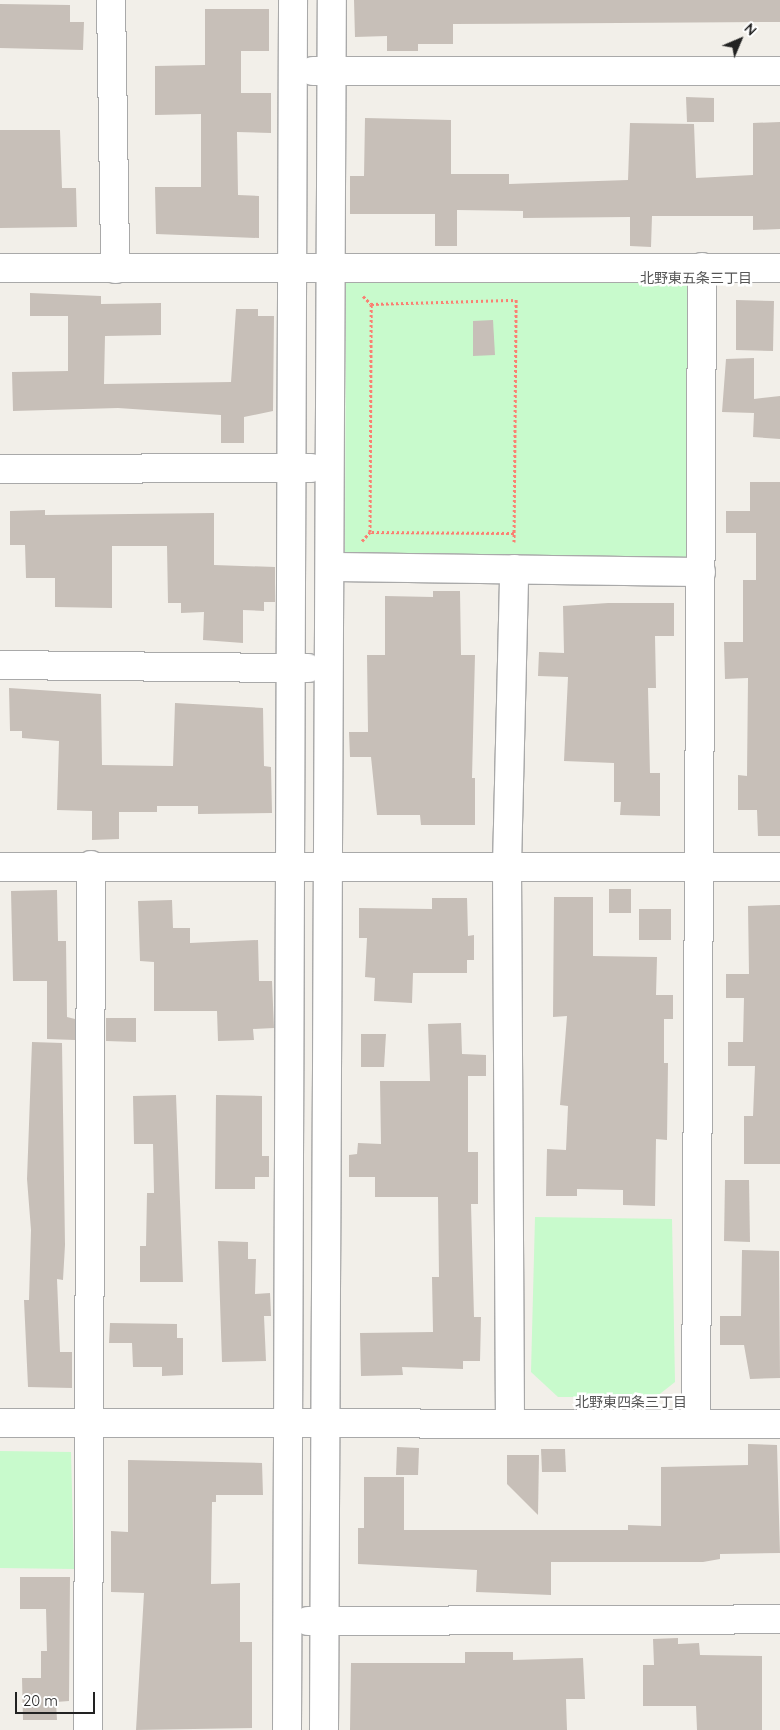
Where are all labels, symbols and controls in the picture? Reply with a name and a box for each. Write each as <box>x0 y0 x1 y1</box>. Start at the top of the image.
north arrow <box>715 15 765 65</box>
text: N <box>741 19 761 39</box>
district label: 北野東五条三丁目 <box>640 270 752 286</box>
district label: 北野東四条三丁目 <box>575 1394 687 1410</box>
scale bar <box>18 1682 98 1714</box>
text: 20 m <box>23 1691 58 1710</box>

